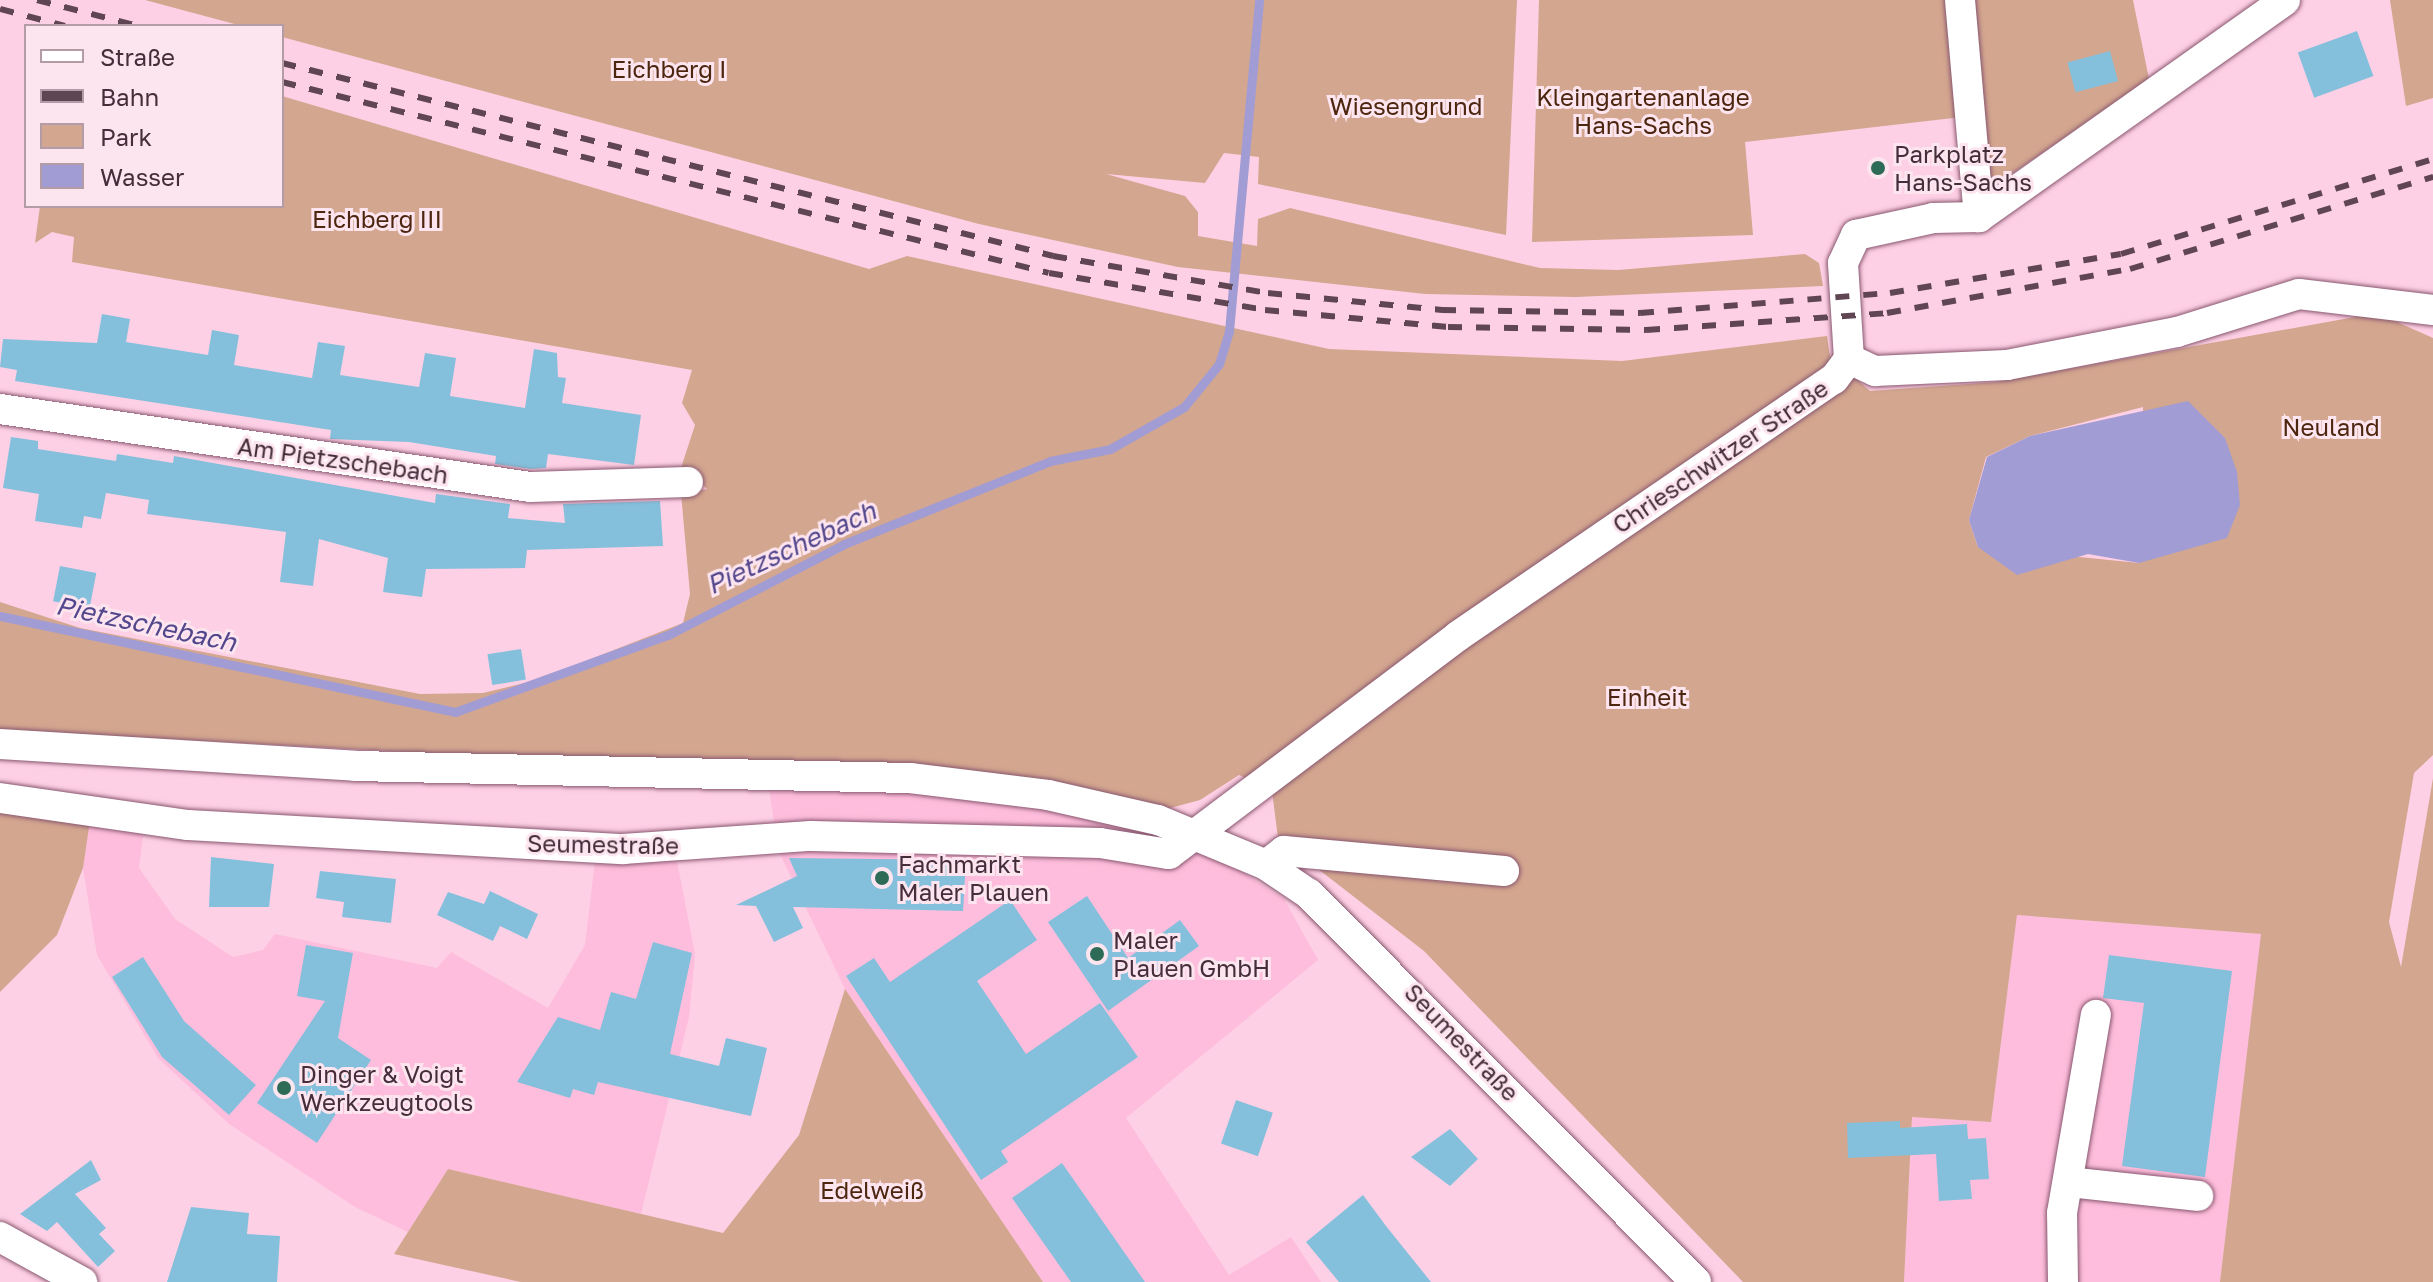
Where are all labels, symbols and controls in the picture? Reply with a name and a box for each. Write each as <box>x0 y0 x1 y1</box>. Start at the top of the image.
legend <box>24 24 284 208</box>
text: Straße <box>100 42 175 71</box>
park label: Eichberg I <box>611 55 727 83</box>
text: Bahn <box>100 82 159 111</box>
park label: Kleingartenanlage Hans-Sachs <box>1536 83 1750 139</box>
park label: Wiesengrund <box>1330 92 1482 120</box>
text: Park <box>100 122 152 151</box>
place label: Parkplatz Hans-Sachs <box>1894 140 2032 196</box>
marker: Parkplatz Hans-Sachs <box>1869 159 1887 177</box>
text: Wasser <box>100 162 184 191</box>
park label: Eichberg III <box>312 205 442 233</box>
street label: Chrieschwitzer Straße <box>1607 373 1833 539</box>
park label: Neuland <box>2282 413 2380 441</box>
street label: Am Pietzschebach <box>236 431 450 489</box>
water label: Pietzschebach <box>701 495 881 601</box>
water label: Pietzschebach <box>53 590 239 658</box>
park label: Einheit <box>1607 683 1687 711</box>
street label: Seumestraße <box>527 828 679 860</box>
place label: Fachmarkt Maler Plauen <box>898 850 1049 906</box>
marker: Fachmarkt Maler Plauen <box>873 869 891 887</box>
place label: Maler Plauen GmbH <box>1113 926 1270 982</box>
marker: Maler Plauen GmbH <box>1088 945 1106 963</box>
street label: Seumestraße <box>1399 977 1525 1107</box>
place label: Dinger & Voigt Werkzeugtools <box>300 1060 473 1116</box>
marker: Dinger & Voigt Werkzeugtools <box>275 1079 293 1097</box>
park label: Edelweiß <box>820 1176 924 1204</box>

